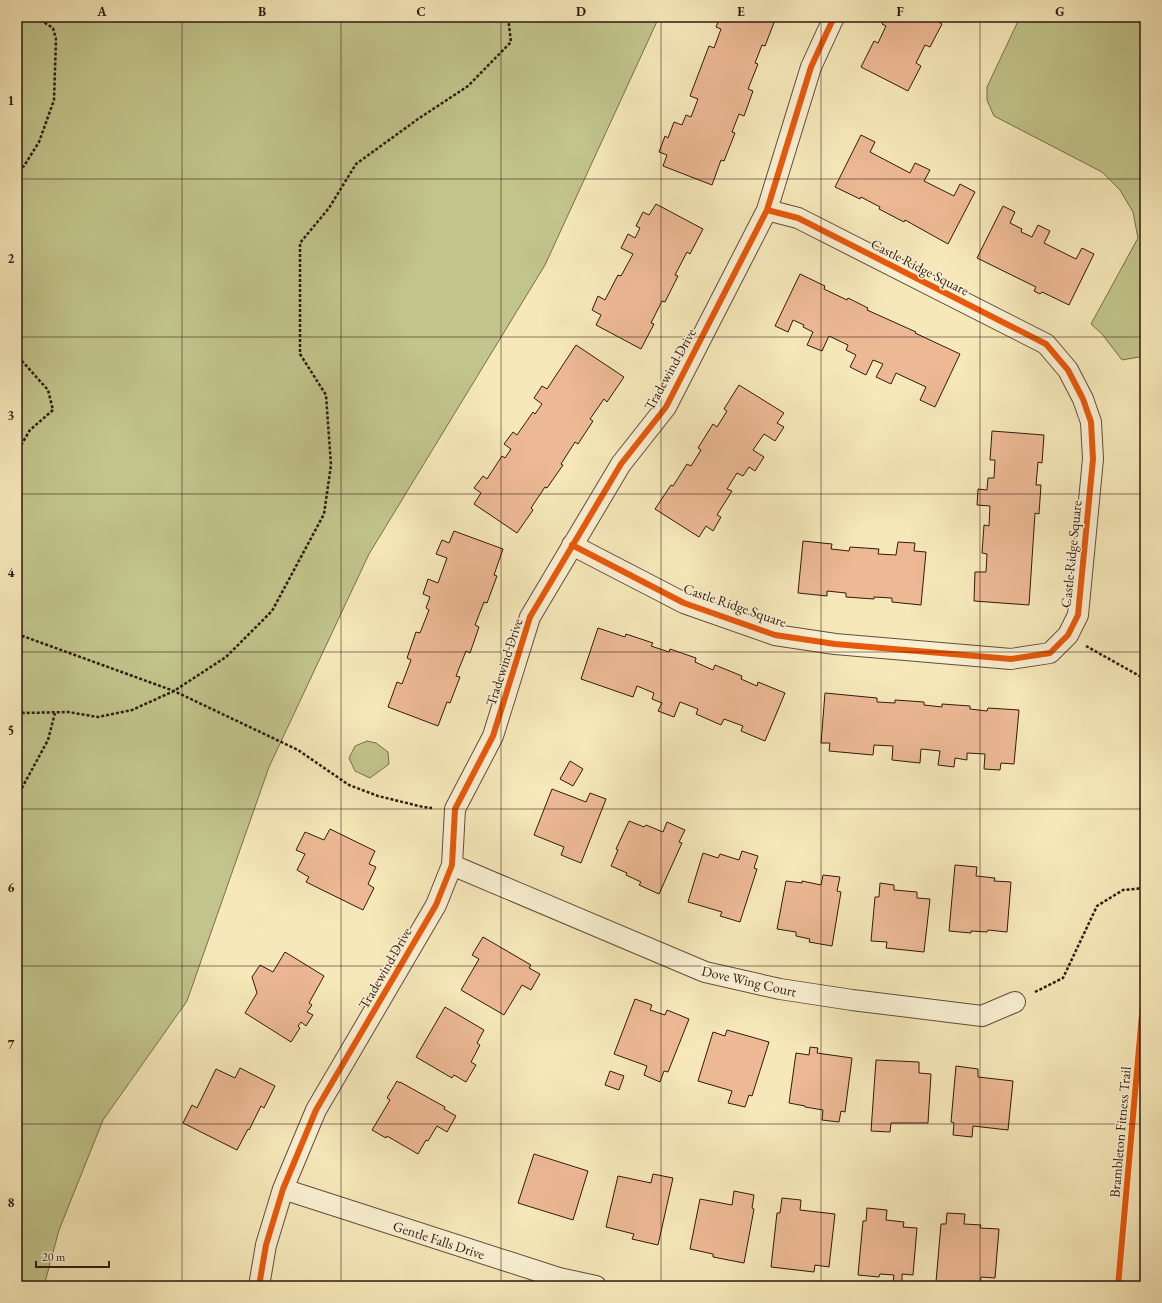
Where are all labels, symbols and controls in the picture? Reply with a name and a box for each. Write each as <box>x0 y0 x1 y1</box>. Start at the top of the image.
text: A <box>96 3 107 20</box>
text: B <box>258 3 266 20</box>
text: C <box>416 3 426 20</box>
text: D <box>576 3 586 20</box>
text: E <box>737 3 745 20</box>
text: F <box>896 3 904 20</box>
text: G <box>1055 3 1065 20</box>
text: 1 <box>8 92 15 109</box>
street label: Castle Ridge Square <box>868 235 973 300</box>
text: 2 <box>8 250 15 267</box>
street label: Tradewind Drive <box>640 324 700 413</box>
text: 3 <box>8 407 15 424</box>
street label: Castle Ridge Square <box>1056 499 1086 609</box>
text: 4 <box>8 564 15 581</box>
street label: Castle Ridge Square <box>681 579 789 631</box>
street label: Tradewind Drive <box>481 615 527 708</box>
text: 5 <box>8 722 14 739</box>
text: 6 <box>8 879 15 896</box>
street label: Tradewind Drive <box>354 924 416 1012</box>
street label: Dove Wing Court <box>700 961 799 1001</box>
text: 7 <box>8 1036 15 1053</box>
street label: Brambleton Fitness Trail <box>1105 1065 1135 1198</box>
text: 8 <box>8 1194 15 1211</box>
street label: Gentle Falls Drive <box>391 1217 488 1263</box>
scale bar <box>36 1243 109 1269</box>
text: 20 m <box>42 1249 66 1265</box>

